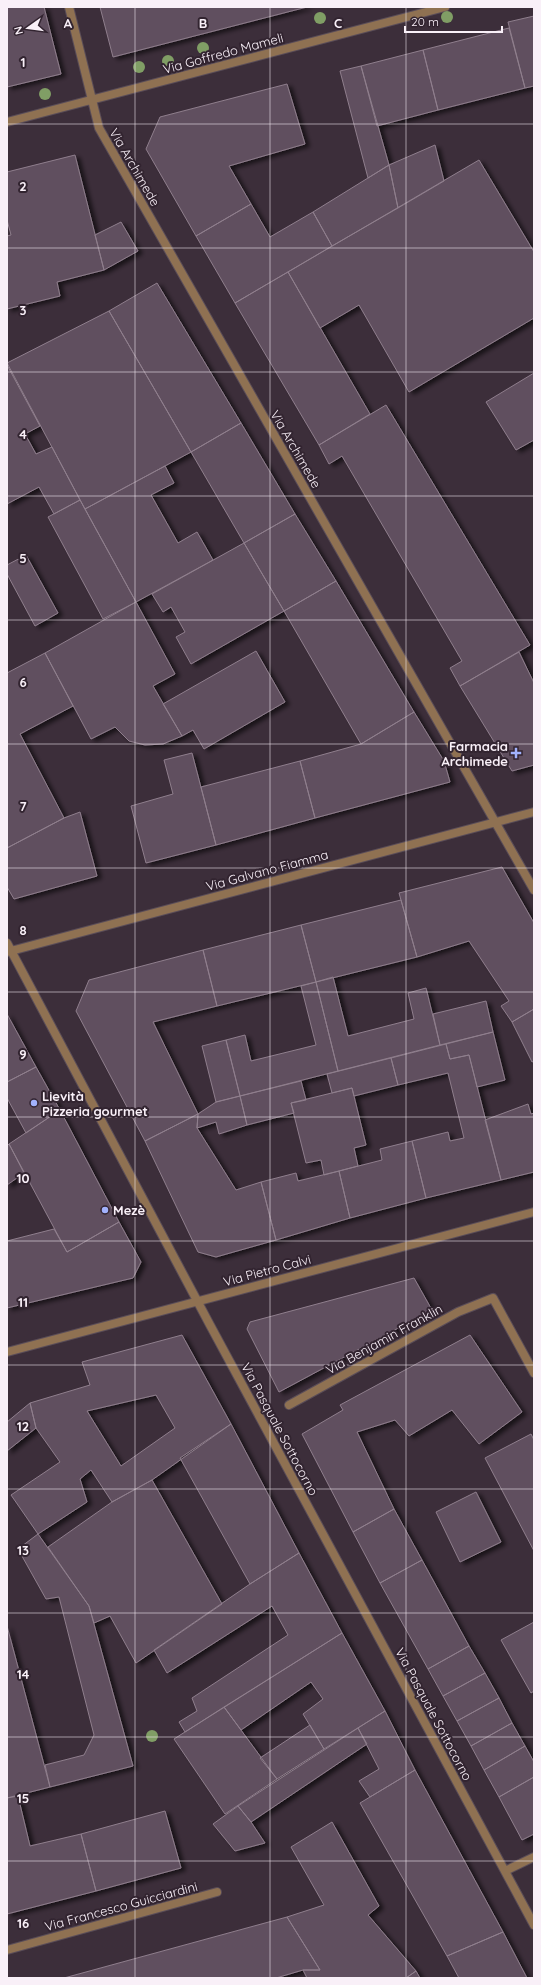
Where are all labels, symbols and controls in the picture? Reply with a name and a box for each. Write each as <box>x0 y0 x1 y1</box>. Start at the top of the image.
north arrow <box>8 8 48 48</box>
scale bar <box>405 8 502 34</box>
text: 20 m <box>411 14 439 29</box>
text: A <box>64 15 73 31</box>
text: B <box>199 15 207 31</box>
text: C <box>334 15 342 31</box>
text: N <box>11 25 26 36</box>
street label: Via Goffredo Mameli <box>161 29 285 77</box>
text: 1 <box>20 54 26 70</box>
street label: Via Archimede <box>106 125 164 209</box>
text: 2 <box>19 178 27 194</box>
text: 3 <box>20 302 27 318</box>
street label: Via Archimede <box>267 407 325 491</box>
text: 4 <box>19 426 27 442</box>
text: 5 <box>19 550 27 566</box>
text: 6 <box>19 674 27 690</box>
place label: Farmacia Archimede <box>441 738 508 769</box>
marker: Farmacia Archimede <box>511 748 521 758</box>
text: 7 <box>19 798 27 814</box>
street label: Via Galvano Fiamma <box>204 846 330 894</box>
text: 8 <box>19 922 27 938</box>
text: 9 <box>19 1046 27 1062</box>
place label: Lievità Pizzeria gourmet <box>42 1088 148 1119</box>
marker: Lievità Pizzeria gourmet <box>29 1098 39 1108</box>
text: 10 <box>16 1170 30 1186</box>
place label: Mezè <box>113 1202 145 1218</box>
marker: Mezè <box>100 1205 110 1215</box>
street label: Via Pietro Calvi <box>221 1251 313 1289</box>
text: 11 <box>18 1294 28 1310</box>
street label: Via Benjamin Franklin <box>323 1300 445 1378</box>
street label: Via Pasquale Sottocorno <box>238 1360 322 1498</box>
text: 12 <box>17 1418 29 1434</box>
text: 13 <box>17 1542 29 1558</box>
street label: Via Pasquale Sottocorno <box>392 1645 476 1783</box>
text: 14 <box>17 1666 30 1682</box>
text: 15 <box>17 1790 29 1806</box>
street label: Via Francesco Guicciardini <box>43 1878 199 1934</box>
text: 16 <box>17 1915 29 1931</box>

